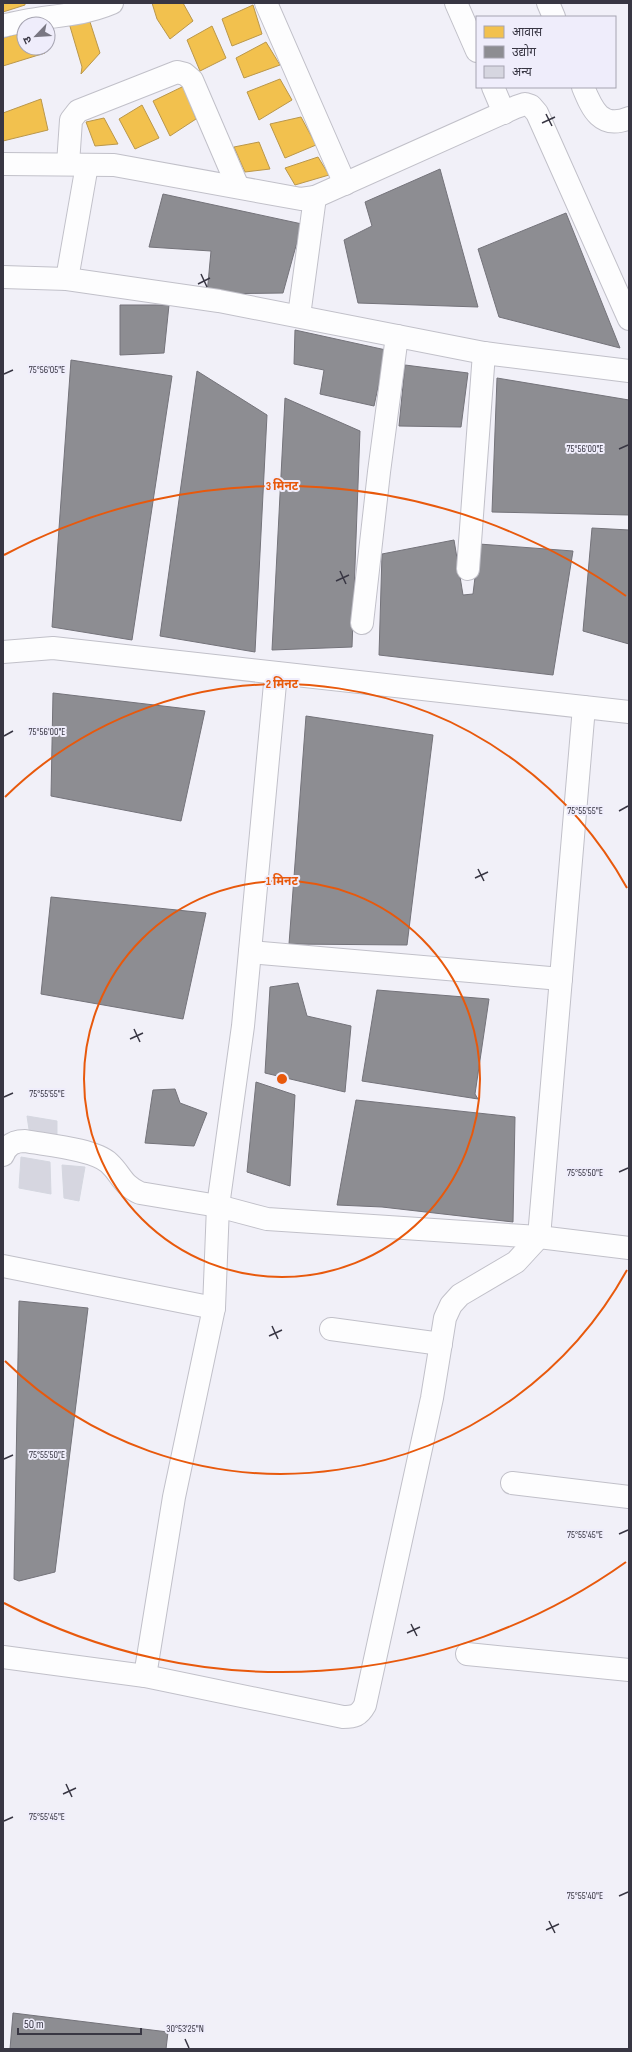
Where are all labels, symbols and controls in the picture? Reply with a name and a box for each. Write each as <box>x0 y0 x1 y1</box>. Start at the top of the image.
north arrow <box>16 16 56 56</box>
legend <box>476 16 616 88</box>
text: आवास <box>512 25 543 40</box>
text: उ <box>20 34 35 46</box>
text: उद्योग <box>512 44 536 60</box>
text: अन्य <box>512 65 533 80</box>
text: 75°56'05"E <box>29 364 65 376</box>
text: 75°56'00"E <box>567 443 603 455</box>
text: 3 मिनट <box>266 478 299 494</box>
text: 2 मिनट <box>266 676 299 692</box>
text: 75°56'00"E <box>29 726 65 738</box>
text: 75°55'55"E <box>567 805 603 817</box>
text: 1 मिनट <box>266 873 298 889</box>
centre of rings <box>275 1072 289 1086</box>
text: 75°55'55"E <box>29 1088 65 1100</box>
text: 75°55'50"E <box>567 1167 603 1179</box>
text: 75°55'50"E <box>29 1449 65 1461</box>
text: 75°55'45"E <box>567 1529 603 1541</box>
text: 75°55'45"E <box>29 1811 65 1823</box>
text: 75°55'40"E <box>567 1890 603 1902</box>
scale bar <box>18 2010 141 2036</box>
text: 50 m <box>24 2017 44 2032</box>
text: 30°53'25"N <box>166 2023 204 2035</box>

